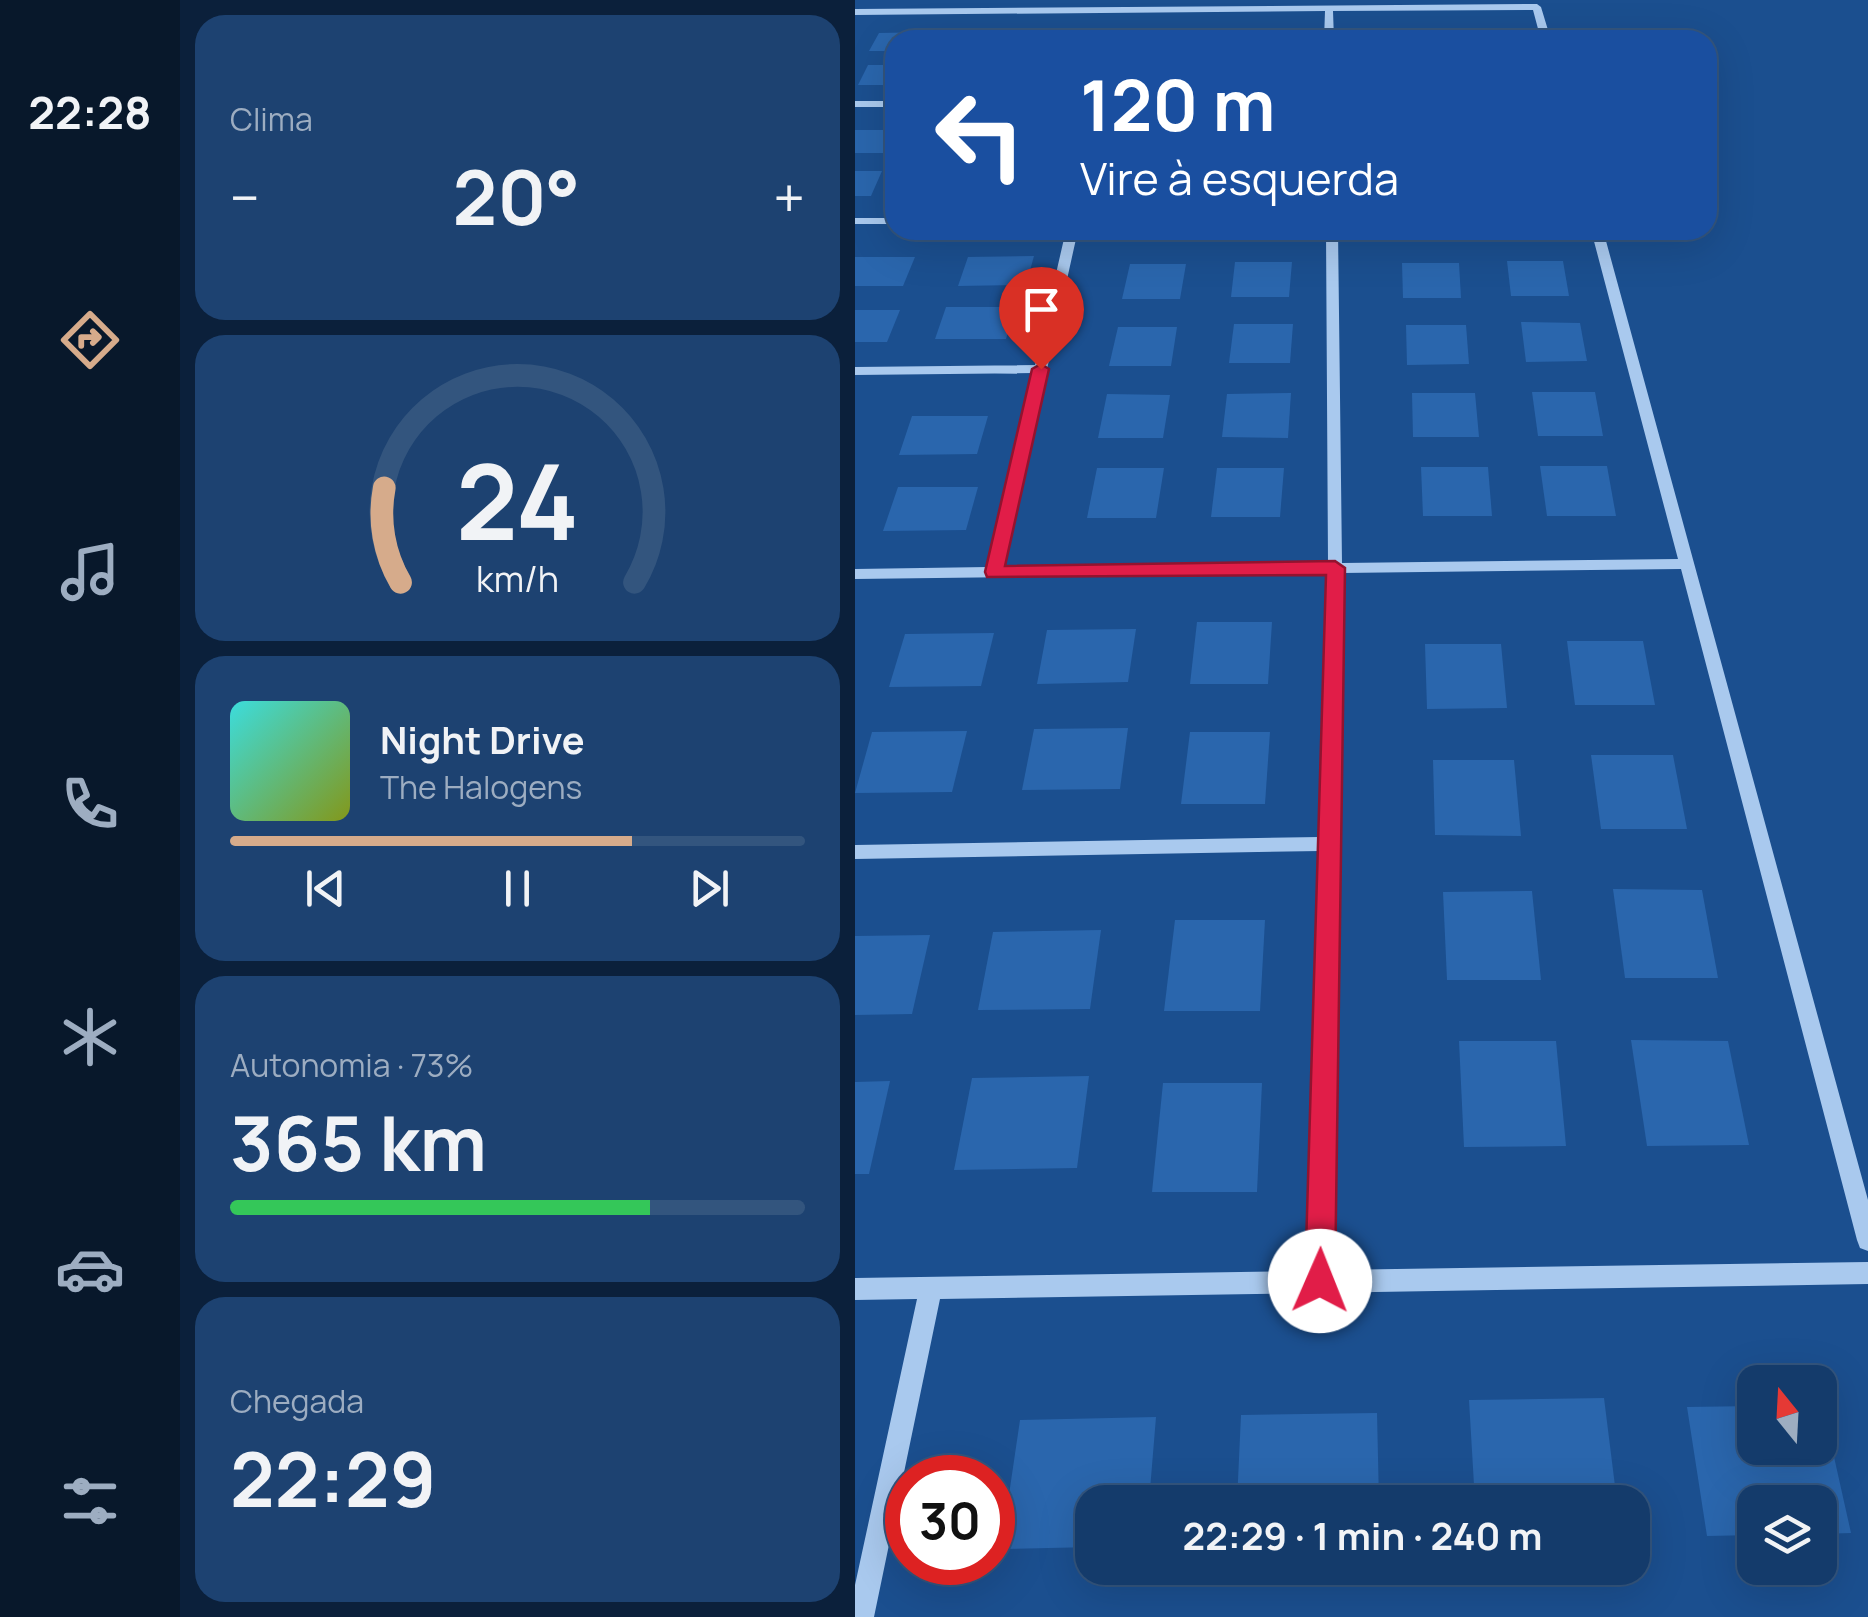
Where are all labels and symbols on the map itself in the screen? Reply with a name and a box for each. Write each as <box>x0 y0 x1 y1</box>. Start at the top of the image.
pin <box>999 267 1084 370</box>
position arrow <box>1268 1229 1372 1333</box>
north arrow <box>1737 1365 1837 1465</box>
speed limit sign: 30 <box>885 1455 1015 1585</box>

